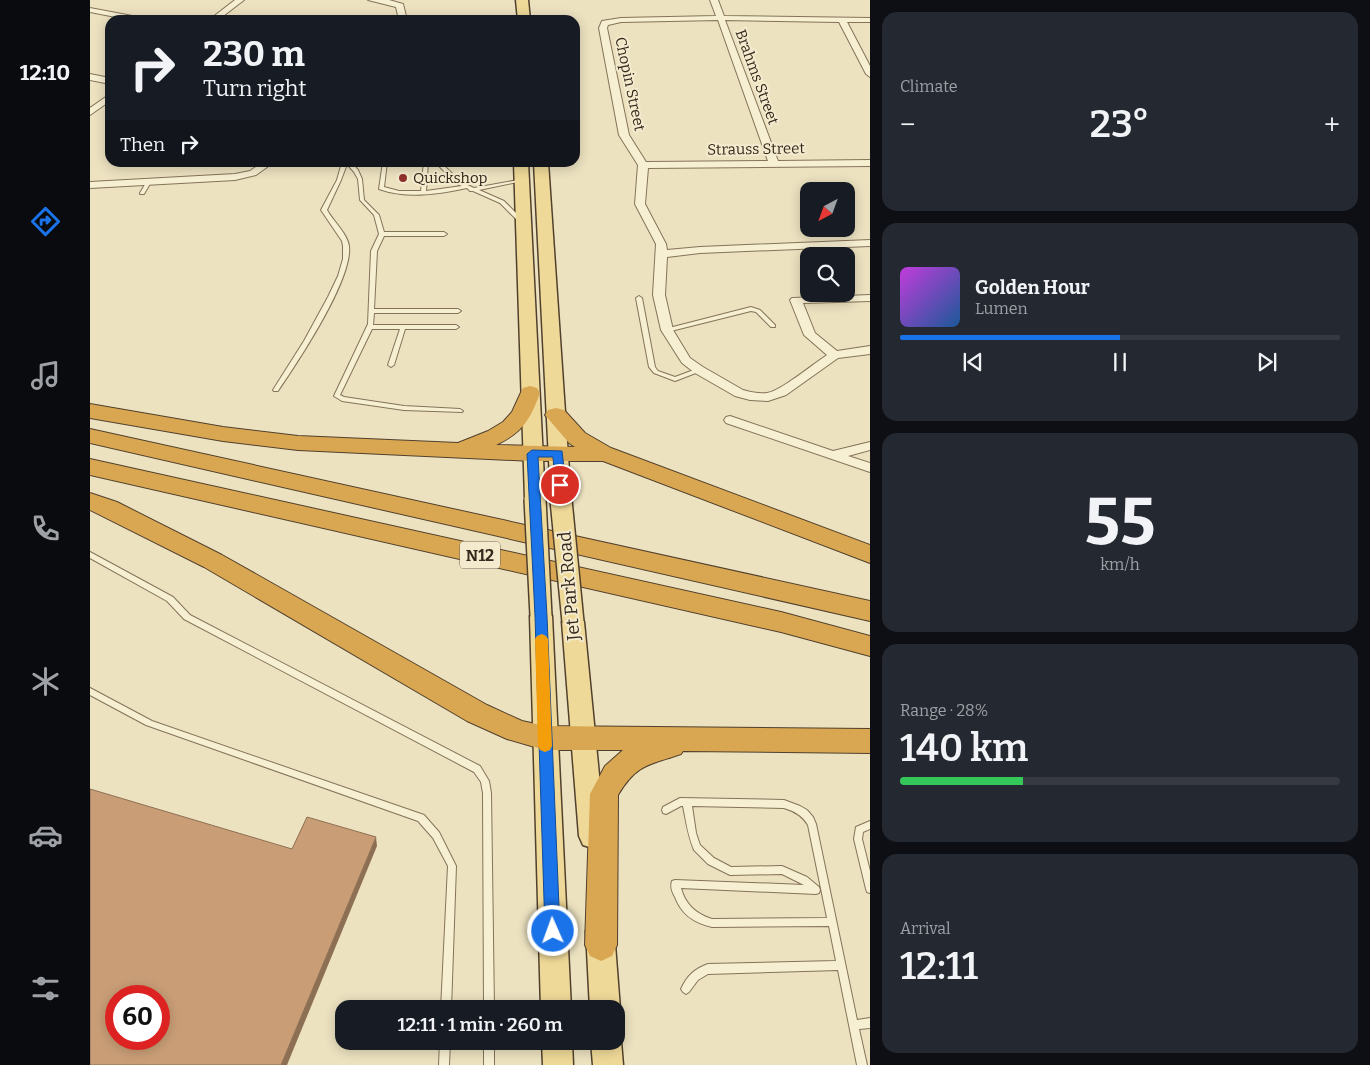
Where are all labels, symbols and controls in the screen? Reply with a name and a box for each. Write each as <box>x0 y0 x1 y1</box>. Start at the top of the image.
street label: Brahms Street <box>731 27 783 128</box>
text: 230 m <box>203 33 305 75</box>
icon: right <box>120 35 185 100</box>
street label: Chopin Street <box>611 35 649 133</box>
text: 12:10 <box>20 59 70 86</box>
text: Turn right <box>203 75 306 102</box>
text: Climate <box>900 77 958 96</box>
text: 23° <box>1090 101 1150 147</box>
text: − <box>900 108 915 141</box>
text: + <box>1324 108 1340 141</box>
icon: right <box>175 130 203 158</box>
text: Then <box>120 133 165 156</box>
street label: Strauss Street <box>707 139 806 159</box>
place label: Quickshop <box>413 169 488 187</box>
marker: Quickshop <box>397 172 409 184</box>
north arrow <box>800 182 855 238</box>
map controls <box>800 182 855 302</box>
icon: directions <box>28 204 63 239</box>
button: search <box>800 247 855 302</box>
text: Golden Hour <box>975 276 1090 299</box>
text: Lumen <box>975 299 1028 318</box>
icon: previous <box>959 348 987 376</box>
icon: pause <box>1106 348 1134 376</box>
icon: next <box>1253 348 1281 376</box>
icon: music <box>28 358 63 393</box>
pin <box>539 464 581 506</box>
icon: arrive <box>546 471 574 499</box>
text: 55 <box>1084 483 1156 561</box>
icon: phone <box>28 511 63 546</box>
street label: Jet Park Road <box>553 530 585 643</box>
road number: N12 <box>460 542 500 568</box>
text: km/h <box>1100 555 1140 574</box>
icon: climate <box>28 664 63 699</box>
text: Range · 28% <box>900 701 988 720</box>
text: 140 km <box>900 725 1028 771</box>
icon: car <box>28 818 63 853</box>
position arrow <box>526 904 578 956</box>
text: Arrival <box>900 919 951 938</box>
text: 12:11 <box>900 943 978 989</box>
icon: filters <box>28 971 63 1006</box>
speed limit sign: 60 <box>105 985 170 1050</box>
text: 12:11 · 1 min · 260 m <box>397 1013 563 1036</box>

